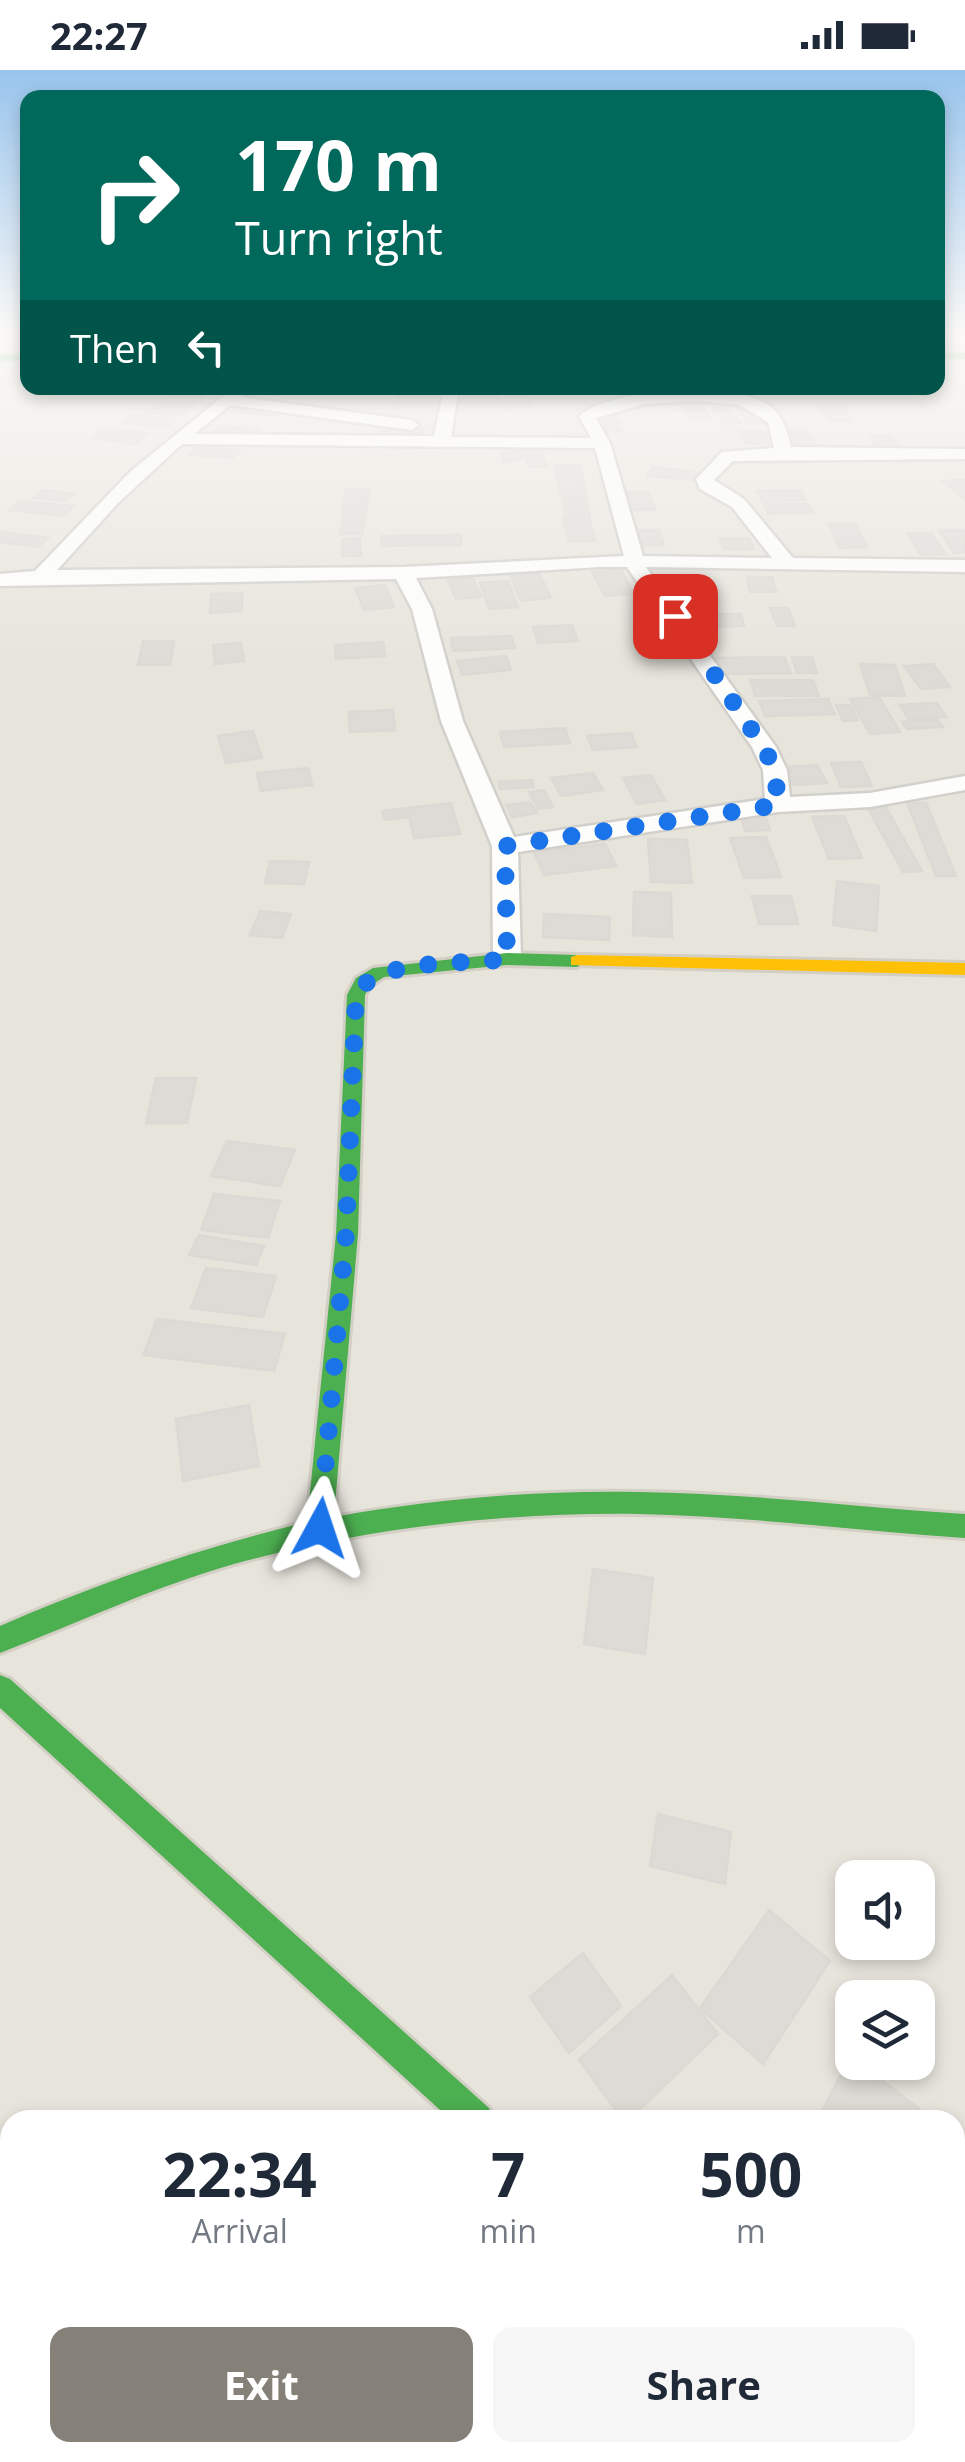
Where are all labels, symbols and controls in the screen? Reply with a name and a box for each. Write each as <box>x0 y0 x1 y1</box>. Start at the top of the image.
text: 22:27 <box>50 9 148 61</box>
text: 170 m <box>235 116 442 212</box>
icon: right <box>70 130 200 260</box>
text: Turn right <box>235 207 443 268</box>
icon: left <box>179 320 234 375</box>
text: Then <box>70 322 159 374</box>
pin <box>633 574 718 659</box>
icon: arrive <box>648 589 703 644</box>
position arrow <box>268 1476 372 1580</box>
map controls <box>835 1860 935 2080</box>
button: sound <box>835 1860 935 1960</box>
button: layers <box>835 1980 935 2080</box>
text: 22:34 <box>163 2133 317 2215</box>
text: 7 <box>491 2133 525 2215</box>
text: 500 <box>699 2133 802 2215</box>
text: Arrival <box>192 2209 288 2252</box>
text: min <box>480 2209 537 2252</box>
text: m <box>736 2209 766 2252</box>
button: Exit <box>50 2327 473 2442</box>
button: Share <box>493 2327 915 2442</box>

